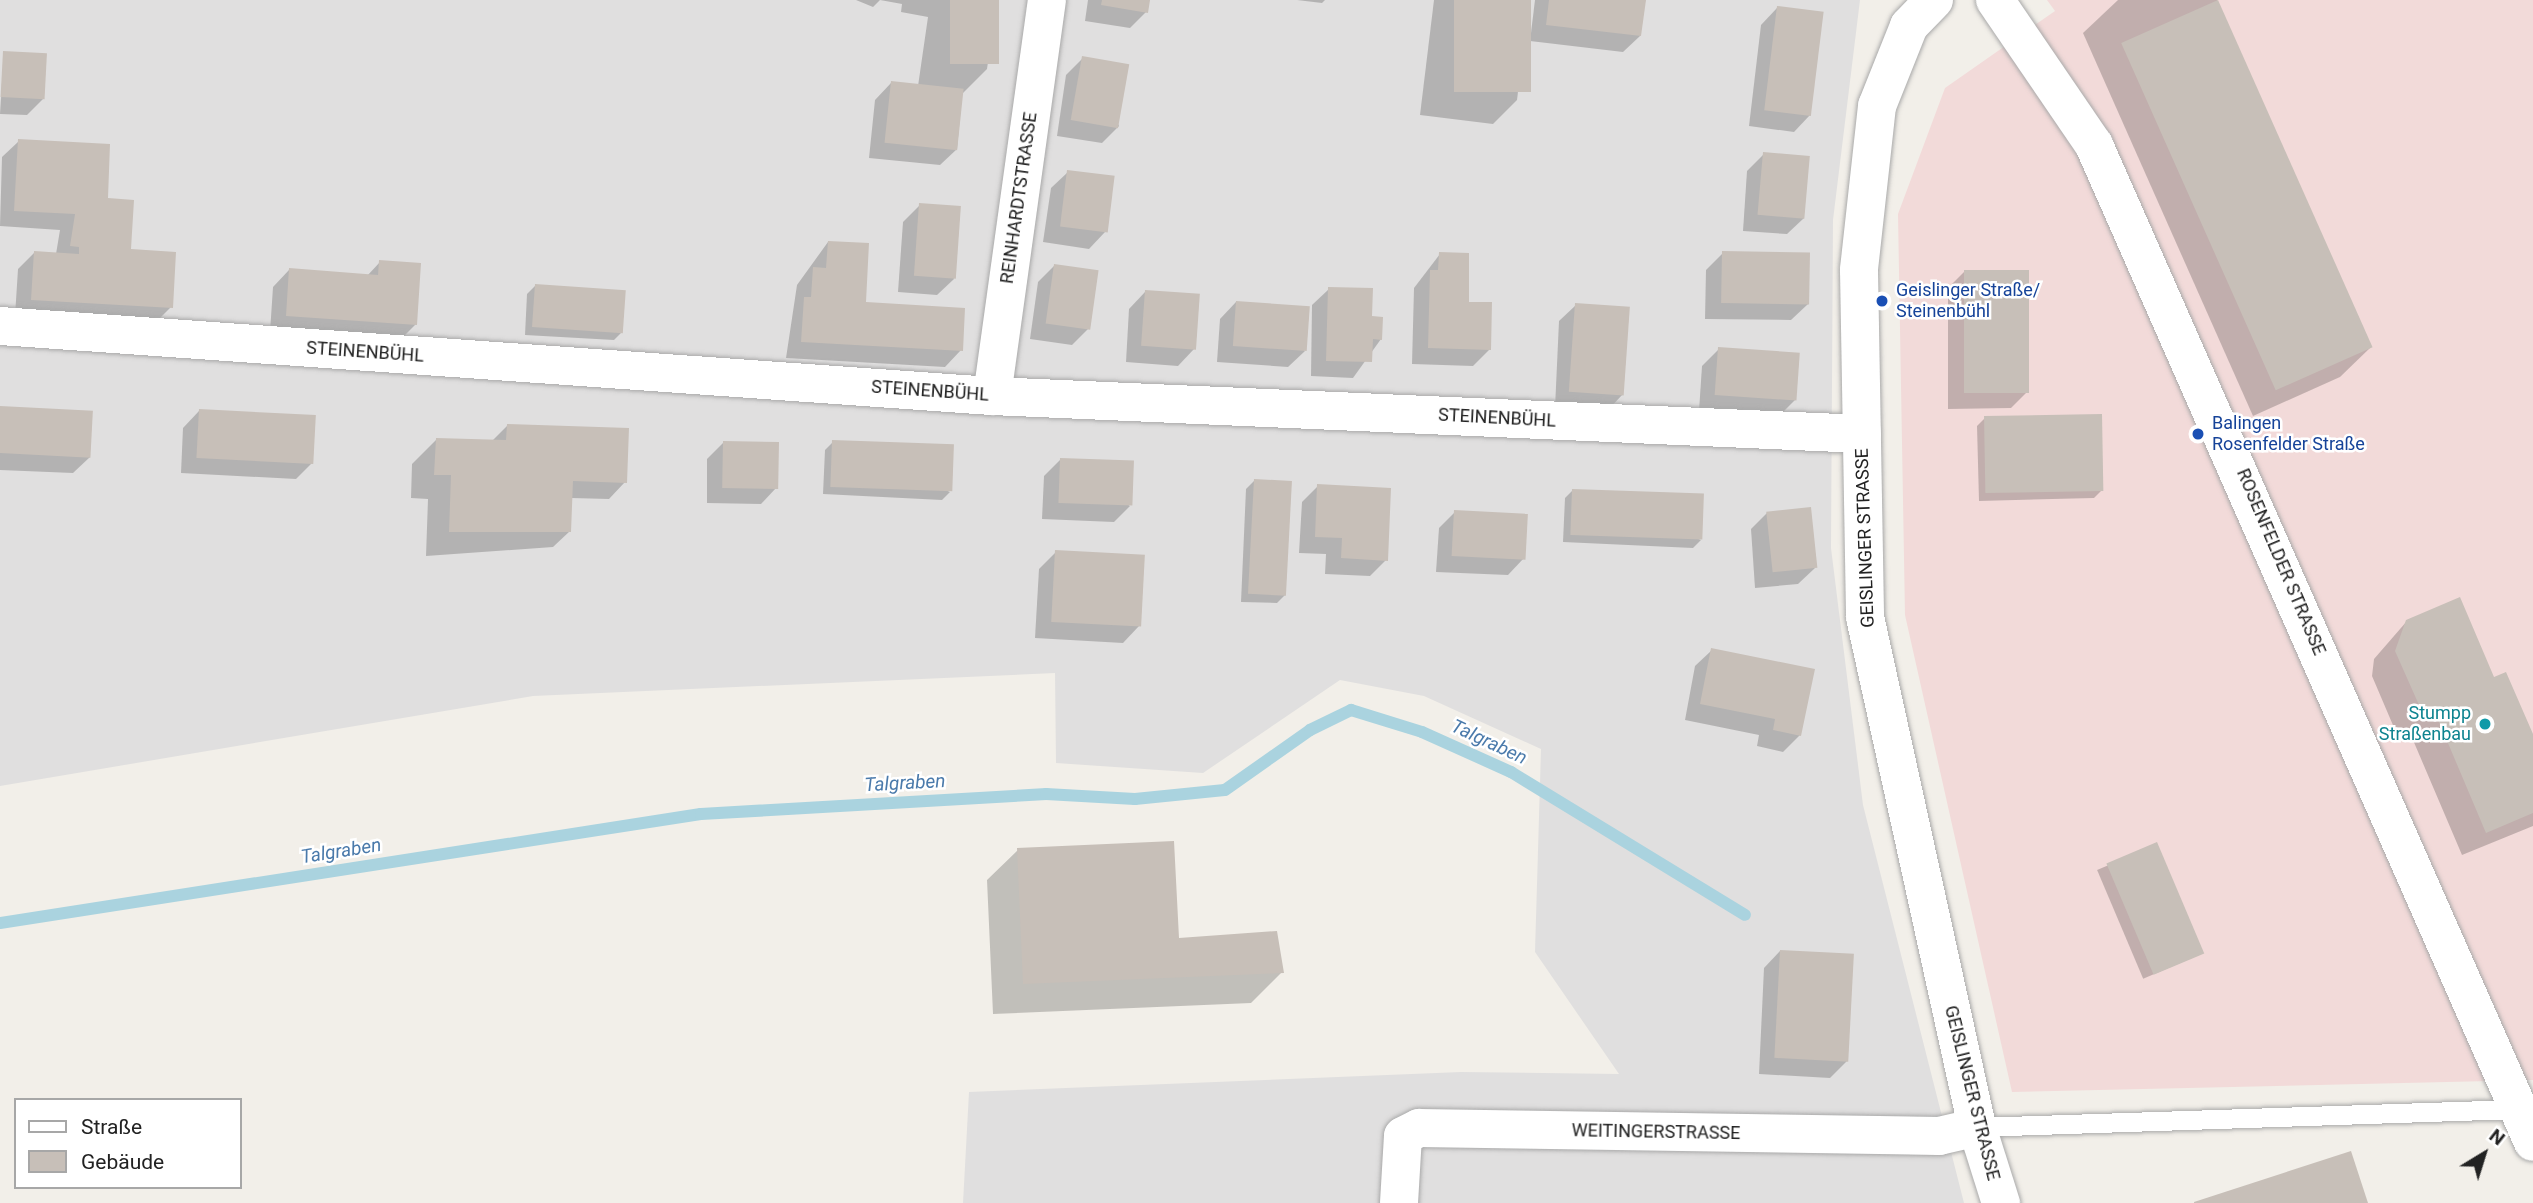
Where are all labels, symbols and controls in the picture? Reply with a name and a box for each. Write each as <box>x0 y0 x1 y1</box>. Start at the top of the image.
street label: REINHARDTSTRASSE <box>996 111 1042 285</box>
place label: Geislinger Straße/ Steinenbühl <box>1896 280 2040 322</box>
marker: Geislinger Straße/ Steinenbühl <box>1874 293 1890 309</box>
street label: STEINENBÜHL <box>305 337 425 367</box>
street label: STEINENBÜHL <box>870 376 990 406</box>
street label: STEINENBÜHL <box>1438 404 1556 432</box>
place label: Balingen Rosenfelder Straße <box>2212 413 2365 456</box>
marker: Balingen Rosenfelder Straße <box>2190 426 2206 442</box>
street label: GEISLINGER STRASSE <box>1851 448 1879 628</box>
street label: ROSENFELDER STRASSE <box>2232 465 2330 659</box>
place label: Stumpp Straßenbau <box>2379 703 2471 746</box>
water label: Talgraben <box>1447 715 1531 769</box>
marker: Stumpp Straßenbau <box>2477 716 2493 732</box>
water label: Talgraben <box>864 769 946 797</box>
water label: Talgraben <box>299 833 383 869</box>
street label: GEISLINGER STRASSE <box>1940 1003 2004 1183</box>
legend <box>14 1098 242 1189</box>
text: Straße <box>81 1115 142 1139</box>
north arrow <box>2449 1119 2519 1189</box>
street label: WEITINGERSTRASSE <box>1571 1120 1741 1144</box>
text: N <box>2485 1124 2510 1150</box>
text: Gebäude <box>81 1150 164 1174</box>

